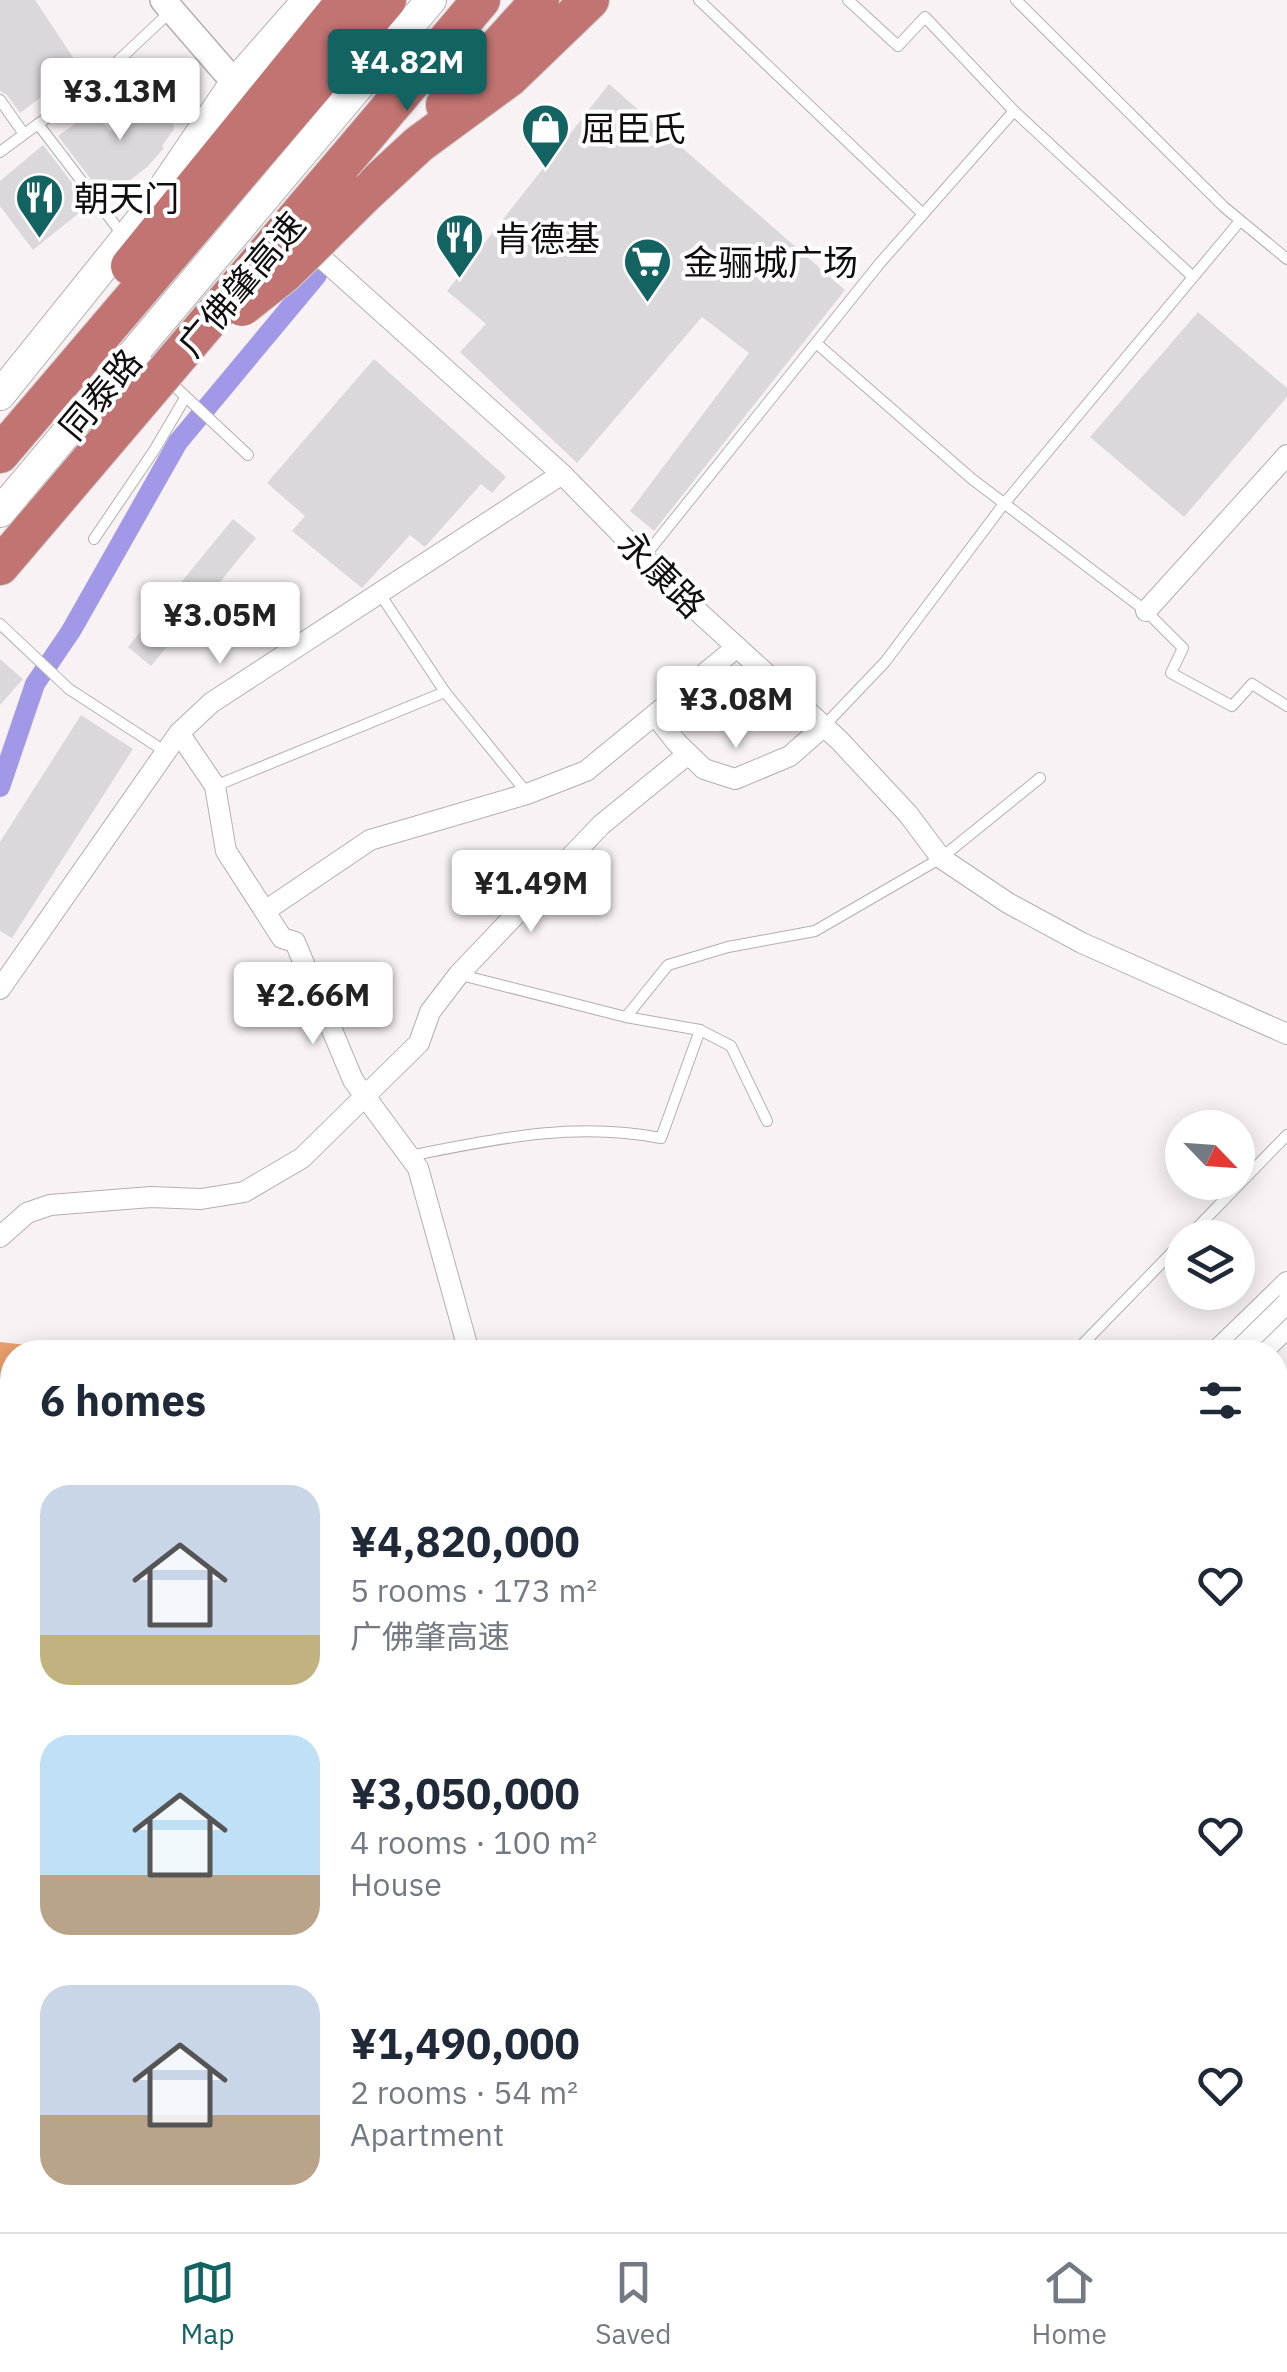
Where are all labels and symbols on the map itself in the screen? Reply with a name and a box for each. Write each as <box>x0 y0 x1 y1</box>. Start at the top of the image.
pin: ¥4.82M <box>326 29 488 114</box>
pin: ¥3.13M <box>39 58 201 143</box>
shop icon: 屈臣氏 <box>520 102 572 170</box>
place label: 屈臣氏 <box>581 105 686 151</box>
restaurant icon: 朝天门 <box>13 172 65 240</box>
place label: 朝天门 <box>74 175 179 221</box>
street label: 广佛肇高速 <box>167 202 315 366</box>
restaurant icon: 肯德基 <box>434 212 486 280</box>
place label: 肯德基 <box>495 215 600 261</box>
supermarket icon: 金骊城广场 <box>622 236 674 304</box>
place label: 金骊城广场 <box>683 239 858 285</box>
street label: 同泰路 <box>49 339 151 449</box>
street label: 永康路 <box>609 521 715 627</box>
pin: ¥3.05M <box>139 582 301 667</box>
pin: ¥3.08M <box>655 666 817 751</box>
pin: ¥1.49M <box>450 850 612 935</box>
pin: ¥2.66M <box>232 962 394 1047</box>
north arrow <box>1165 1110 1255 1200</box>

